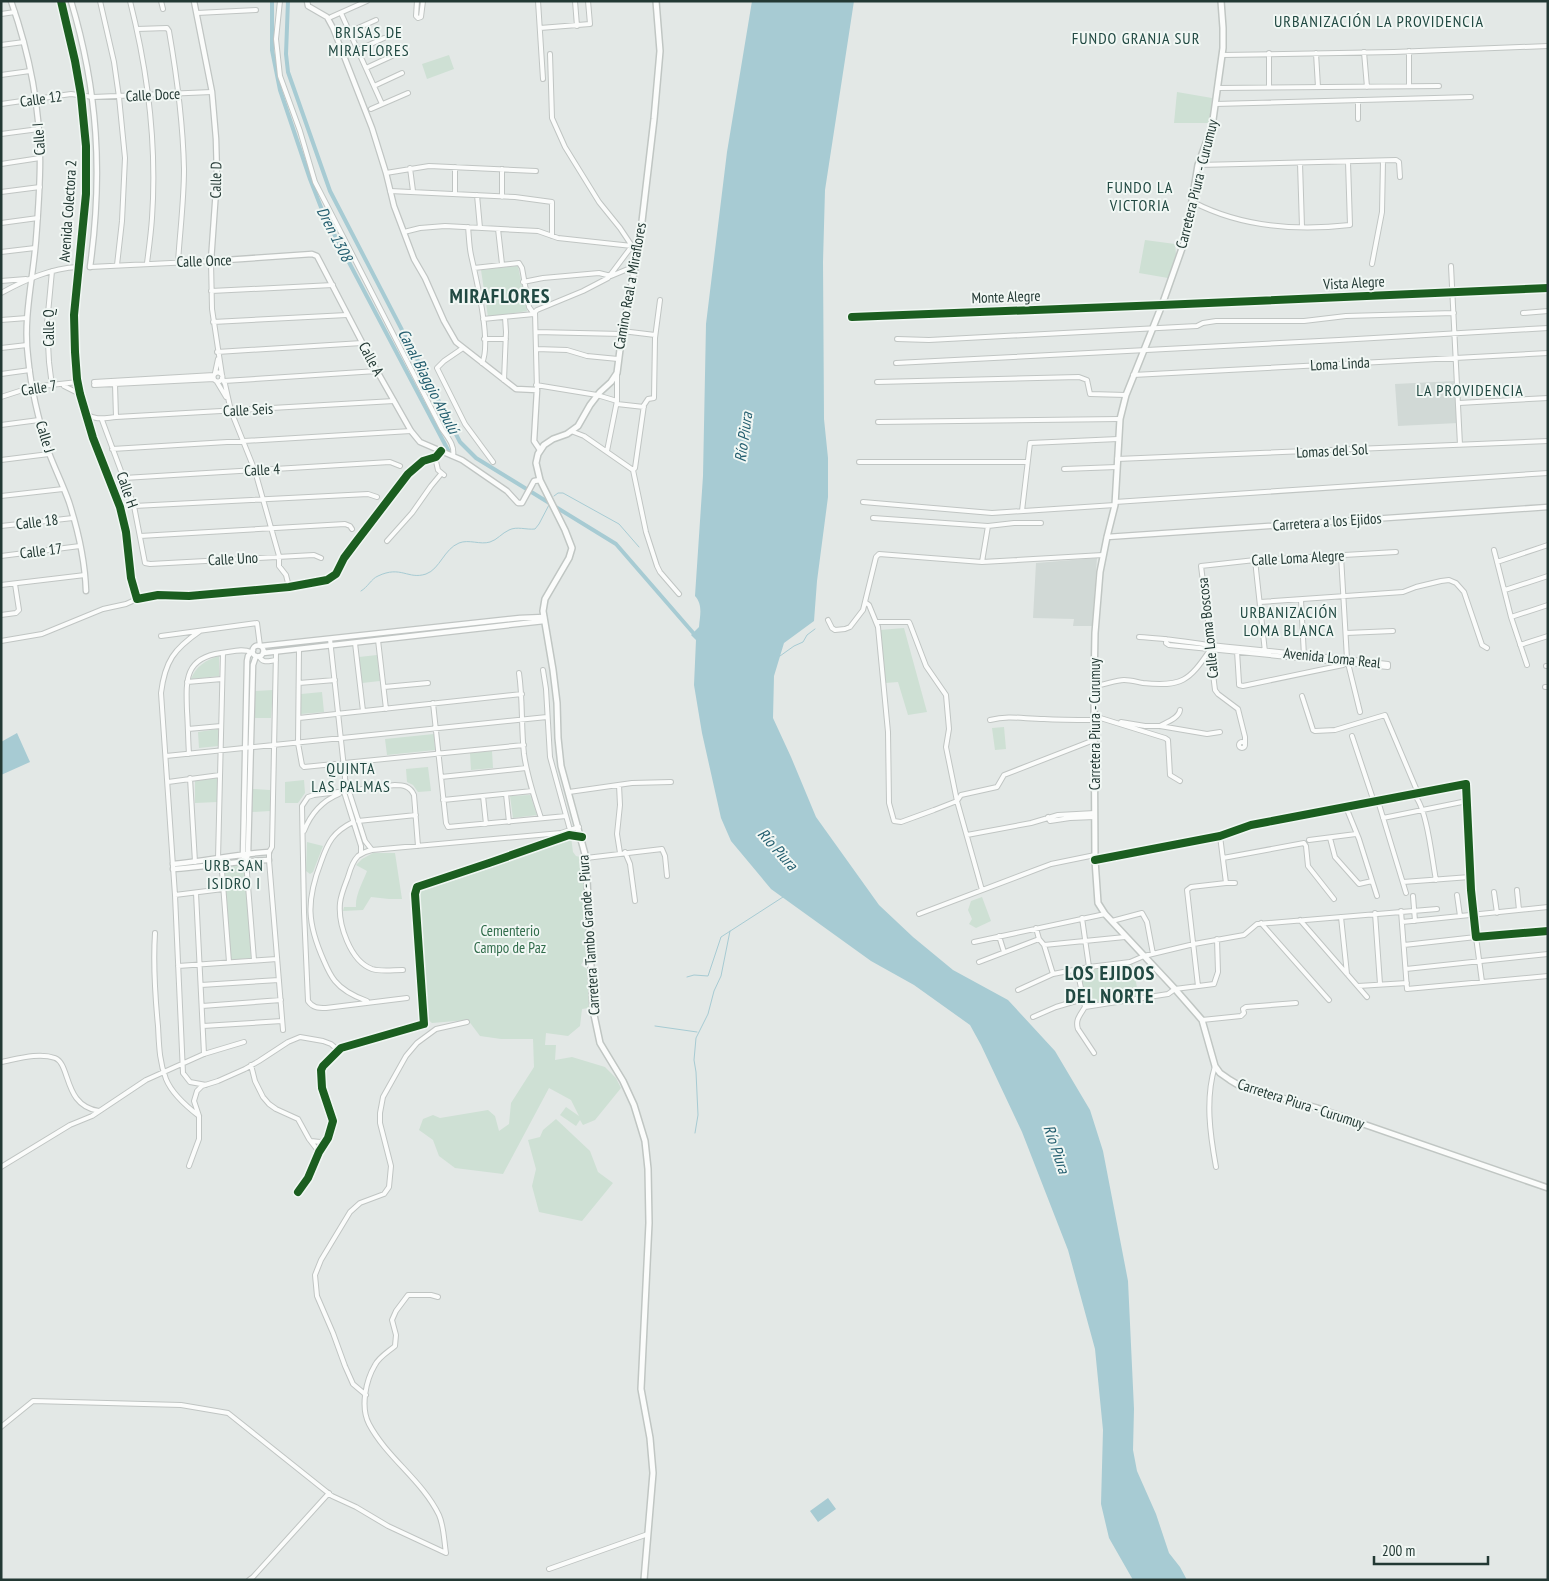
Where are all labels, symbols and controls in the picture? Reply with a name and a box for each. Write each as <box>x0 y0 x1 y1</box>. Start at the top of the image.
district label: URBANIZACIÓN LA PROVIDENCIA <box>1274 11 1484 31</box>
district label: BRISAS DE MIRAFLORES <box>328 22 410 60</box>
district label: FUNDO GRANJA SUR <box>1072 28 1200 48</box>
street label: Calle Doce <box>125 84 181 105</box>
street label: Calle 12 <box>19 86 63 111</box>
street label: Carretera Piura - Curumuy <box>1171 117 1222 250</box>
street label: Calle I <box>28 122 49 156</box>
street label: Avenida Colectora 2 <box>54 159 81 263</box>
street label: Calle D <box>206 161 225 199</box>
district label: FUNDO LA VICTORIA <box>1107 177 1173 215</box>
water label: Dren 1308 <box>313 203 358 266</box>
street label: Camino Real a Miraflores <box>609 221 650 351</box>
street label: Calle Once <box>176 250 232 271</box>
street label: Vista Alegre <box>1322 271 1385 294</box>
district label: MIRAFLORES <box>449 283 551 309</box>
street label: Monte Alegre <box>971 286 1041 307</box>
street label: Calle Q <box>39 309 58 347</box>
water label: Canal Biaggio Arbulú <box>394 325 465 438</box>
street label: Calle A <box>355 339 389 380</box>
street label: Loma Linda <box>1310 352 1370 375</box>
street label: Calle 7 <box>20 375 58 400</box>
district label: LA PROVIDENCIA <box>1416 380 1524 400</box>
street label: Calle Seis <box>223 399 273 420</box>
water label: Río Piura <box>730 409 757 463</box>
street label: Calle J <box>32 418 59 455</box>
street label: Lomas del Sol <box>1296 439 1369 462</box>
street label: Calle 4 <box>244 459 281 480</box>
street label: Calle H <box>112 469 142 510</box>
street label: Carretera a los Ejidos <box>1272 508 1382 535</box>
street label: Calle 18 <box>15 509 59 534</box>
street label: Calle 17 <box>19 538 63 563</box>
street label: Calle Loma Alegre <box>1251 546 1345 569</box>
street label: Calle Uno <box>208 548 258 569</box>
street label: Calle Loma Boscosa <box>1193 577 1222 679</box>
district label: URBANIZACIÓN LOMA BLANCA <box>1240 602 1338 640</box>
street label: Avenida Loma Real <box>1283 643 1382 672</box>
street label: Carretera Piura - Curumuy <box>1085 657 1104 790</box>
district label: QUINTA LAS PALMAS <box>311 758 391 796</box>
water label: Río Piura <box>754 824 803 875</box>
street label: Carretera Tambo Grande - Piura <box>573 854 604 1016</box>
district label: URB. SAN ISIDRO I <box>204 855 264 893</box>
park label: Cementerio Campo de Paz <box>474 921 546 957</box>
district label: LOS EJIDOS DEL NORTE <box>1065 960 1155 1009</box>
street label: Carretera Piura - Curumuy <box>1235 1074 1367 1133</box>
water label: Río Piura <box>1039 1122 1075 1177</box>
scale bar <box>1374 1534 1488 1566</box>
text: 200 m <box>1382 1541 1415 1560</box>

